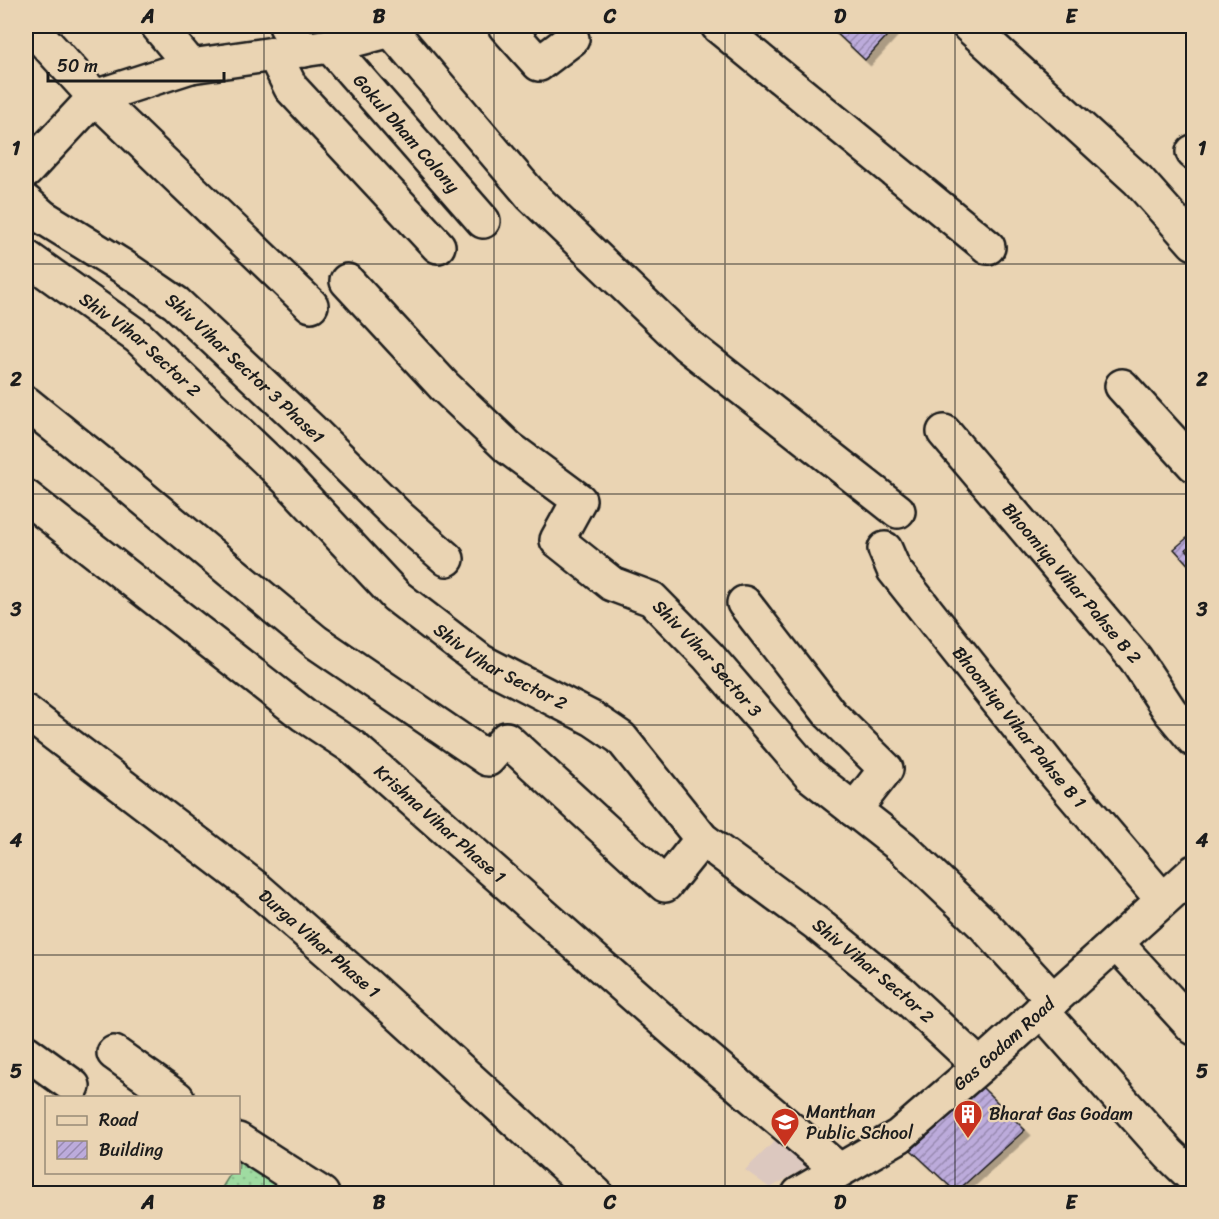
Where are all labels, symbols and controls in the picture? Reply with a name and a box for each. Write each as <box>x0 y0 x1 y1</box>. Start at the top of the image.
text: A <box>140 0 155 34</box>
text: B <box>373 0 386 34</box>
text: C <box>603 0 617 34</box>
text: D <box>834 0 847 34</box>
text: E <box>1065 0 1078 34</box>
scale bar <box>48 45 224 83</box>
text: 50 m <box>57 50 98 82</box>
street label: Gokul Dham Colony <box>345 66 468 201</box>
text: 1 <box>12 131 21 166</box>
text: 1 <box>1198 131 1207 166</box>
street label: Shiv Vihar Sector 2 <box>72 284 209 405</box>
street label: Shiv Vihar Sector 3 Phase1 <box>159 284 333 452</box>
text: 2 <box>9 362 22 397</box>
text: 2 <box>1195 362 1208 397</box>
street label: Bhoomiya Vihar Pahse B 2 <box>994 495 1150 671</box>
text: 3 <box>10 592 22 627</box>
street label: Shiv Vihar Sector 3 <box>644 592 770 725</box>
text: 3 <box>1196 592 1208 627</box>
street label: Shiv Vihar Sector 2 <box>427 614 573 719</box>
street label: Bhoomiya Vihar Pahse B 1 <box>944 639 1095 816</box>
street label: Krishna Vihar Phase 1 <box>366 756 514 892</box>
text: 4 <box>9 823 23 858</box>
text: 4 <box>1195 823 1209 858</box>
street label: Durga Vihar Phase 1 <box>251 881 388 1007</box>
street label: Shiv Vihar Sector 2 <box>805 910 942 1032</box>
street label: Gas Godam Road <box>945 988 1064 1099</box>
text: 5 <box>10 1054 22 1089</box>
text: 5 <box>1196 1054 1208 1089</box>
legend <box>45 1096 240 1174</box>
place label: Manthan Public School <box>806 1096 914 1149</box>
building icon: Bharat Gas Godam <box>952 1098 984 1140</box>
place label: Bharat Gas Godam <box>989 1098 1133 1130</box>
text: Road <box>99 1104 139 1136</box>
school or university icon: Manthan Public School <box>769 1106 801 1148</box>
text: Building <box>99 1134 163 1166</box>
text: A <box>140 1185 155 1219</box>
text: B <box>373 1185 386 1219</box>
text: C <box>603 1185 617 1219</box>
text: D <box>834 1185 847 1219</box>
text: E <box>1065 1185 1078 1219</box>

